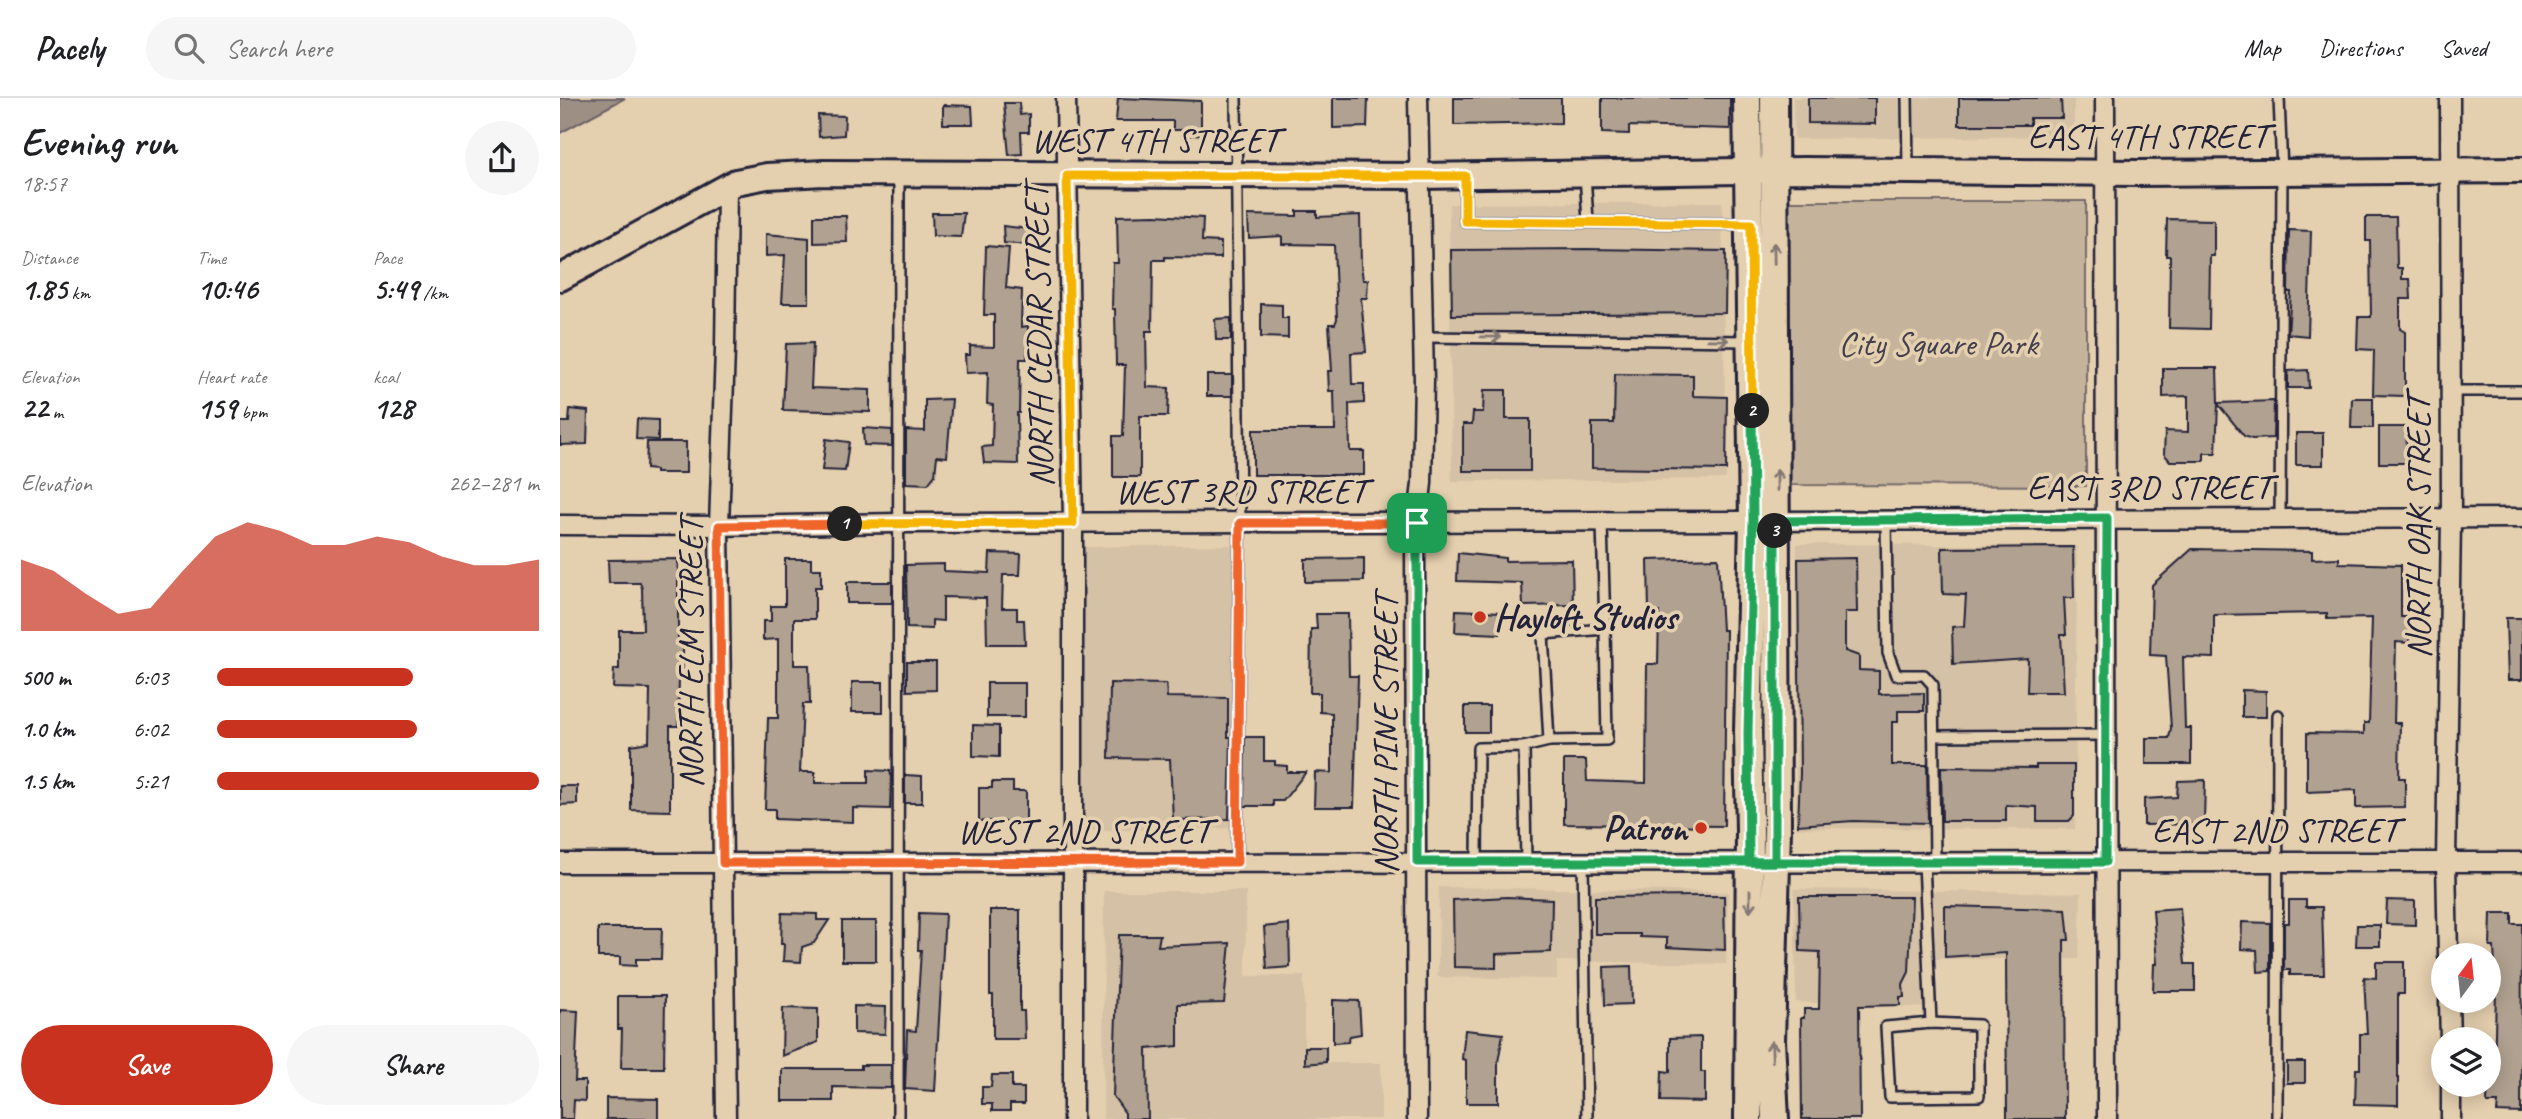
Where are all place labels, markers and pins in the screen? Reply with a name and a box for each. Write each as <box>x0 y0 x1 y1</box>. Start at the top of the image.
pin: 2 <box>1734 394 1770 428</box>
pin <box>1387 493 1447 553</box>
pin: 1 <box>828 506 862 542</box>
pin: 3 <box>1758 514 1792 548</box>
place label: Hayloft Studios <box>1494 595 1680 640</box>
marker: Hayloft Studios <box>1472 609 1488 625</box>
place label: Patron <box>1603 806 1689 851</box>
marker: Patron <box>1693 820 1709 836</box>

